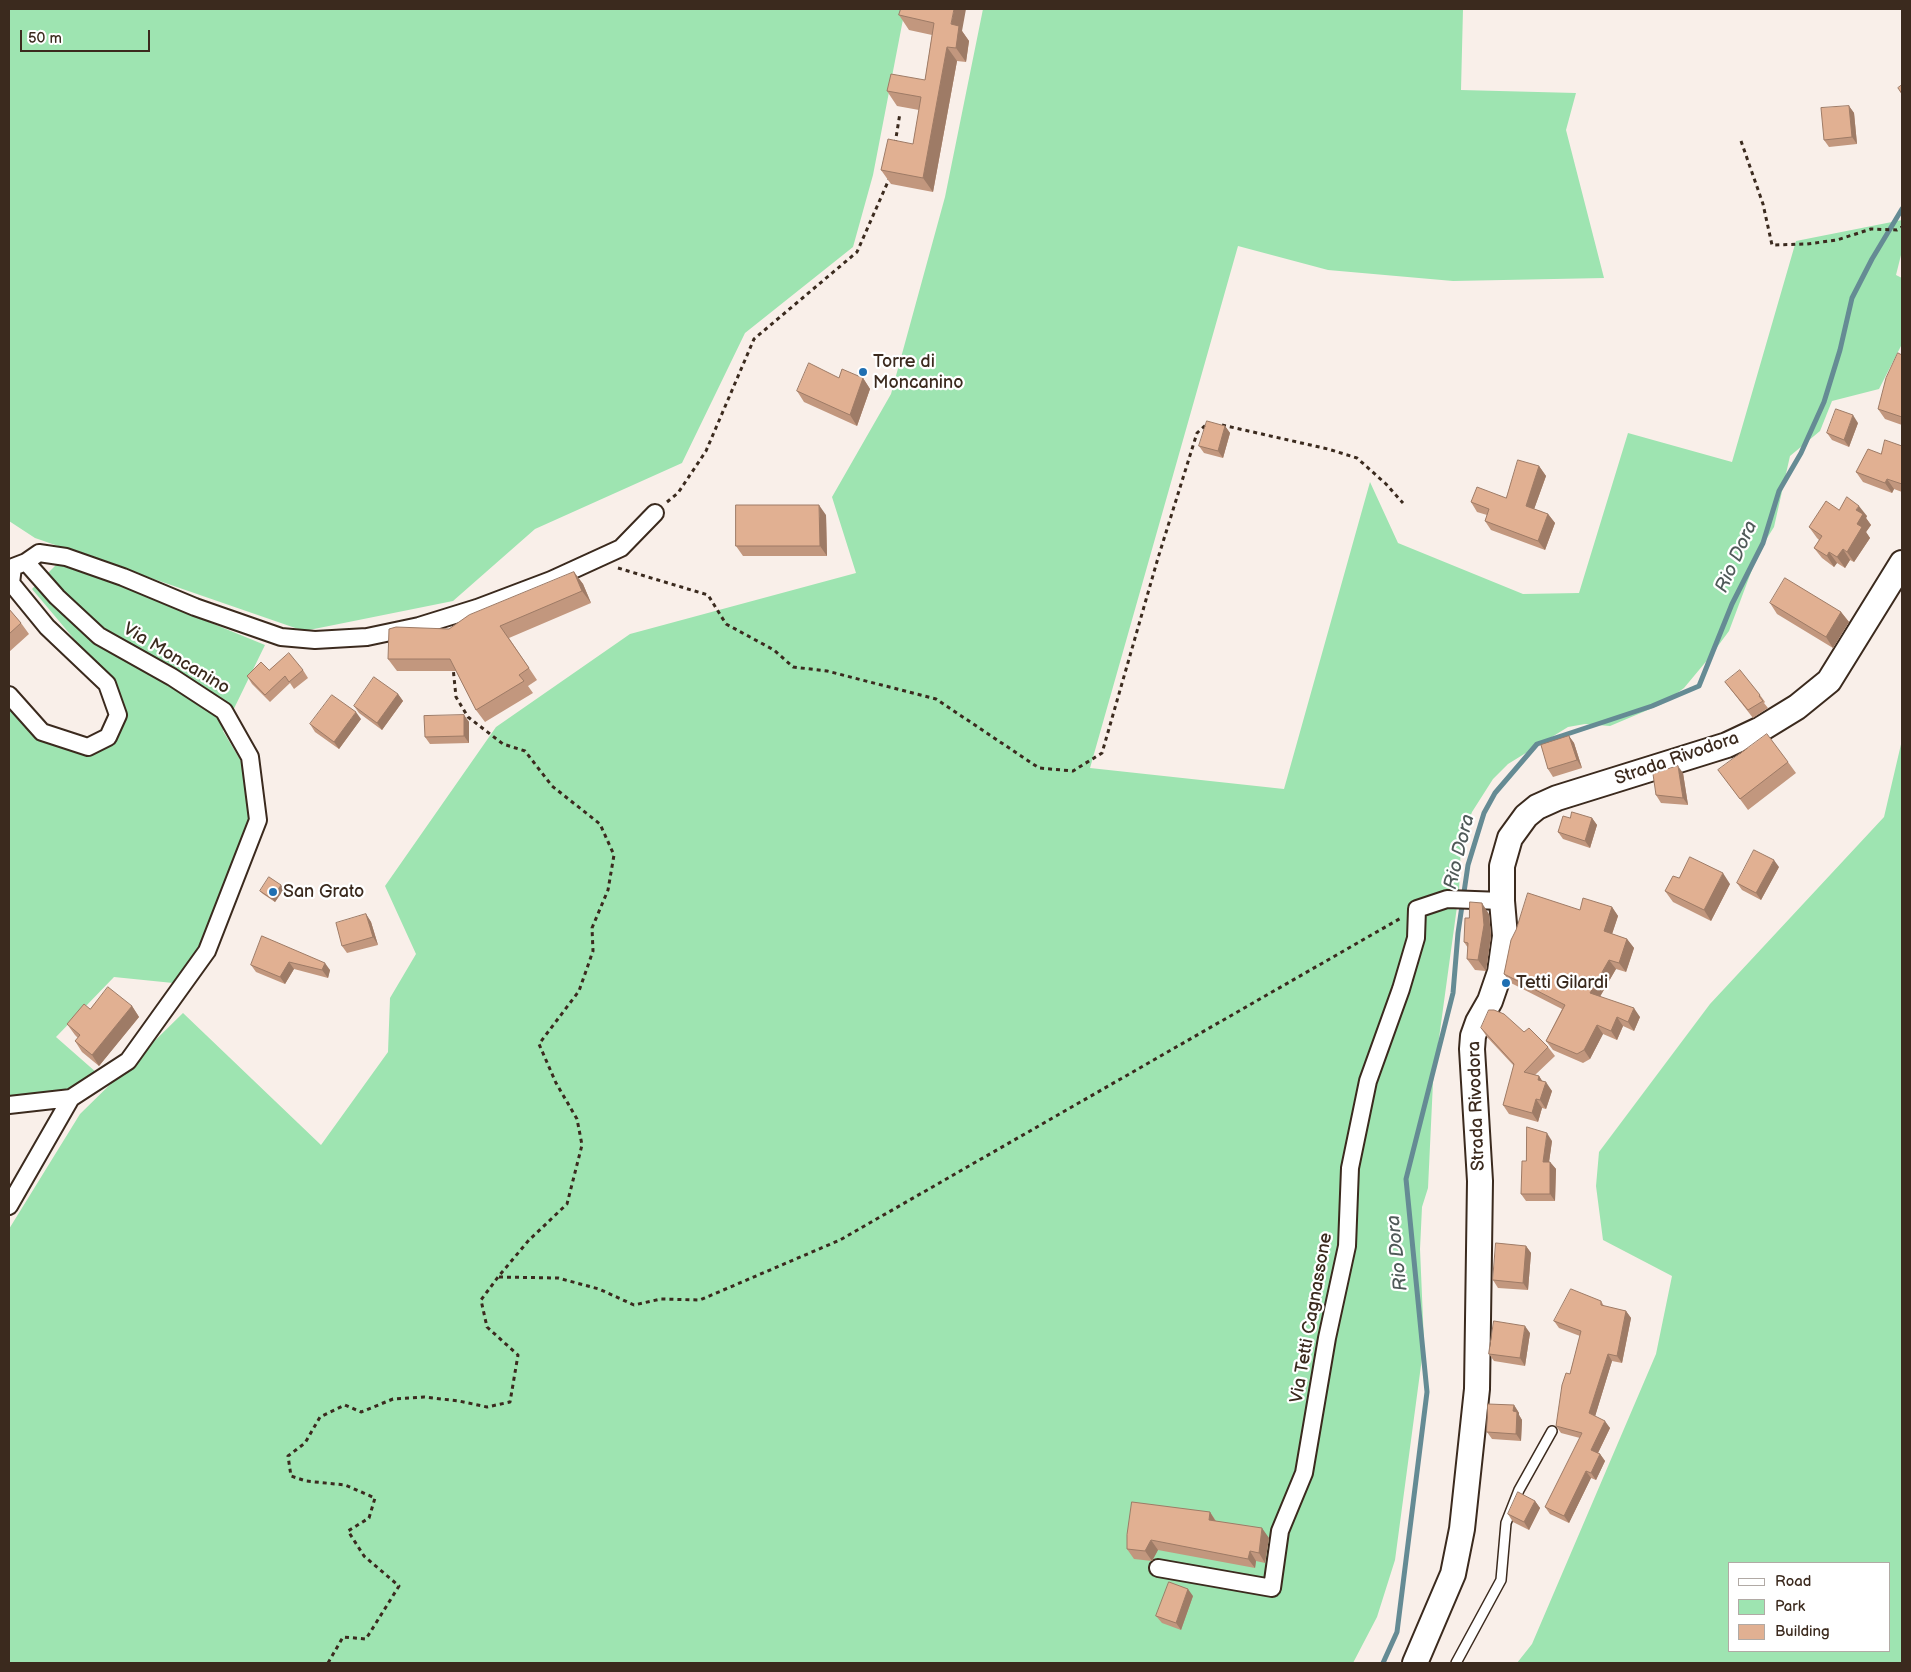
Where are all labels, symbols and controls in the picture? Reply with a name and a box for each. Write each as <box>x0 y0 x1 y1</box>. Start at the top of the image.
scale bar <box>22 20 152 52</box>
text: 50 m <box>28 29 62 48</box>
place label: Torre di Moncanino <box>873 351 963 394</box>
marker: Torre di Moncanino <box>857 366 869 378</box>
water label: Rio Dora <box>1711 518 1763 596</box>
street label: Via Moncanino <box>119 619 233 699</box>
street label: Strada Rivodora <box>1612 728 1742 790</box>
water label: Rio Dora <box>1440 812 1480 892</box>
place label: San Grato <box>283 881 364 903</box>
marker: San Grato <box>267 886 279 898</box>
place label: Tetti Gilardi <box>1516 972 1608 994</box>
marker: Tetti Gilardi <box>1500 977 1512 989</box>
street label: Strada Rivodora <box>1464 1041 1490 1171</box>
water label: Rio Dora <box>1383 1214 1413 1292</box>
street label: Via Tetti Cagnassone <box>1286 1231 1338 1405</box>
legend <box>1728 1562 1891 1652</box>
text: Road <box>1775 1572 1811 1591</box>
text: Park <box>1775 1597 1805 1616</box>
text: Building <box>1775 1622 1830 1641</box>

